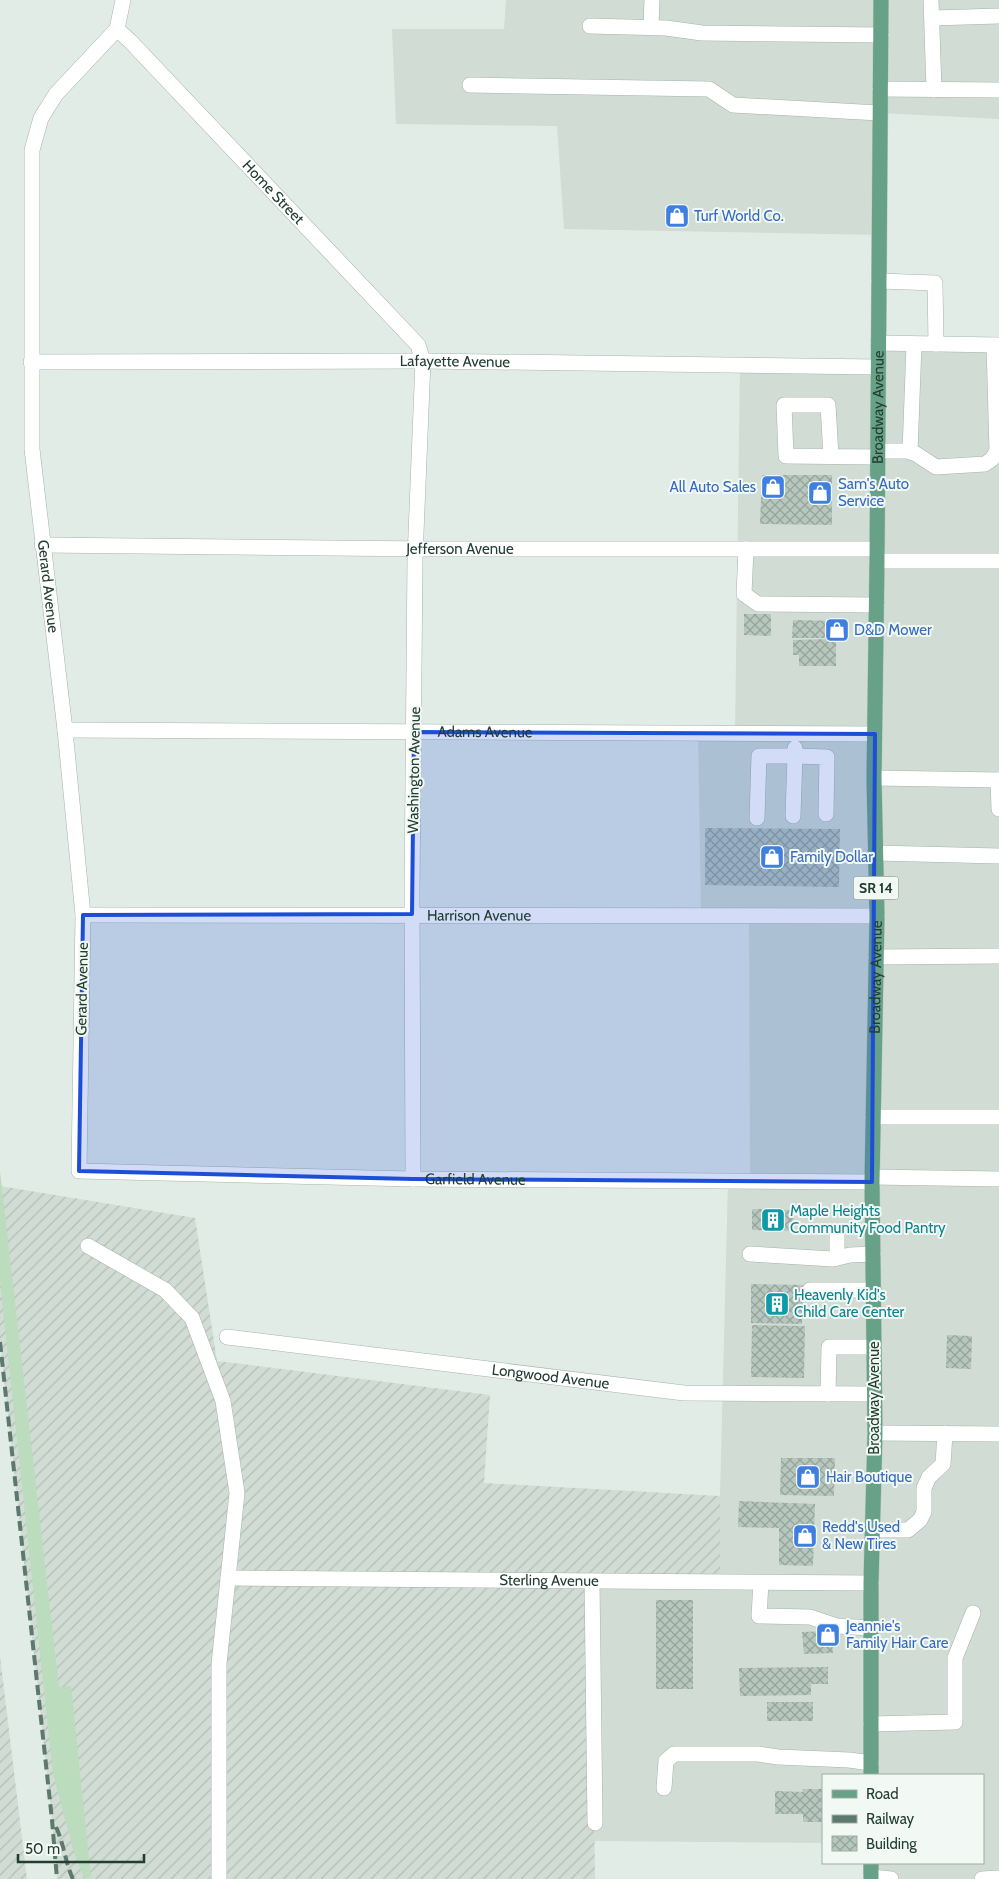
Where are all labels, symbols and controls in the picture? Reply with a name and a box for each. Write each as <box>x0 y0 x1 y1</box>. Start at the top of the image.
street label: Home Street <box>239 156 308 228</box>
shop icon: Turf World Co. <box>664 203 690 229</box>
place label: Turf World Co. <box>694 207 784 225</box>
street label: Broadway Avenue <box>869 350 888 464</box>
street label: Lafayette Avenue <box>400 352 511 371</box>
shop icon: All Auto Sales <box>760 474 786 500</box>
place label: Sam's Auto Service <box>838 475 909 510</box>
place label: All Auto Sales <box>670 478 756 496</box>
shop icon: Sam's Auto Service <box>807 480 833 506</box>
street label: Gerard Avenue <box>34 539 63 634</box>
street label: Jefferson Avenue <box>405 540 514 558</box>
shop icon: D&D Mower <box>824 617 850 643</box>
place label: D&D Mower <box>854 621 932 639</box>
street label: Washington Avenue <box>404 706 424 834</box>
street label: Adams Avenue <box>437 723 533 741</box>
shop icon: Family Dollar <box>759 844 785 870</box>
place label: Family Dollar <box>790 848 873 866</box>
road number: SR 14 <box>854 876 898 900</box>
street label: Harrison Avenue <box>427 906 531 925</box>
street label: Broadway Avenue <box>866 920 886 1034</box>
street label: Gerard Avenue <box>72 942 92 1036</box>
street label: Garfield Avenue <box>425 1170 526 1189</box>
place label: Maple Heights Community Food Pantry <box>790 1202 946 1237</box>
building icon: Maple Heights Community Food Pantry <box>760 1207 786 1233</box>
place label: Heavenly Kid's Child Care Center <box>794 1286 904 1321</box>
building icon: Heavenly Kid's Child Care Center <box>764 1291 790 1317</box>
street label: Broadway Avenue <box>865 1341 883 1455</box>
street label: Longwood Avenue <box>491 1361 611 1393</box>
shop icon: Hair Boutique <box>795 1464 821 1490</box>
place label: Hair Boutique <box>826 1468 912 1486</box>
place label: Redd's Used & New Tires <box>822 1518 900 1553</box>
shop icon: Redd's Used & New Tires <box>792 1523 818 1549</box>
street label: Sterling Avenue <box>499 1571 599 1590</box>
place label: Jeannie's Family Hair Care <box>845 1617 949 1652</box>
shop icon: Jeannie's Family Hair Care <box>815 1622 841 1648</box>
legend <box>822 1774 984 1864</box>
text: Road <box>866 1785 899 1803</box>
text: Railway <box>866 1810 915 1828</box>
scale bar <box>18 1832 144 1864</box>
text: Building <box>866 1835 917 1853</box>
text: 50 m <box>25 1840 60 1858</box>

